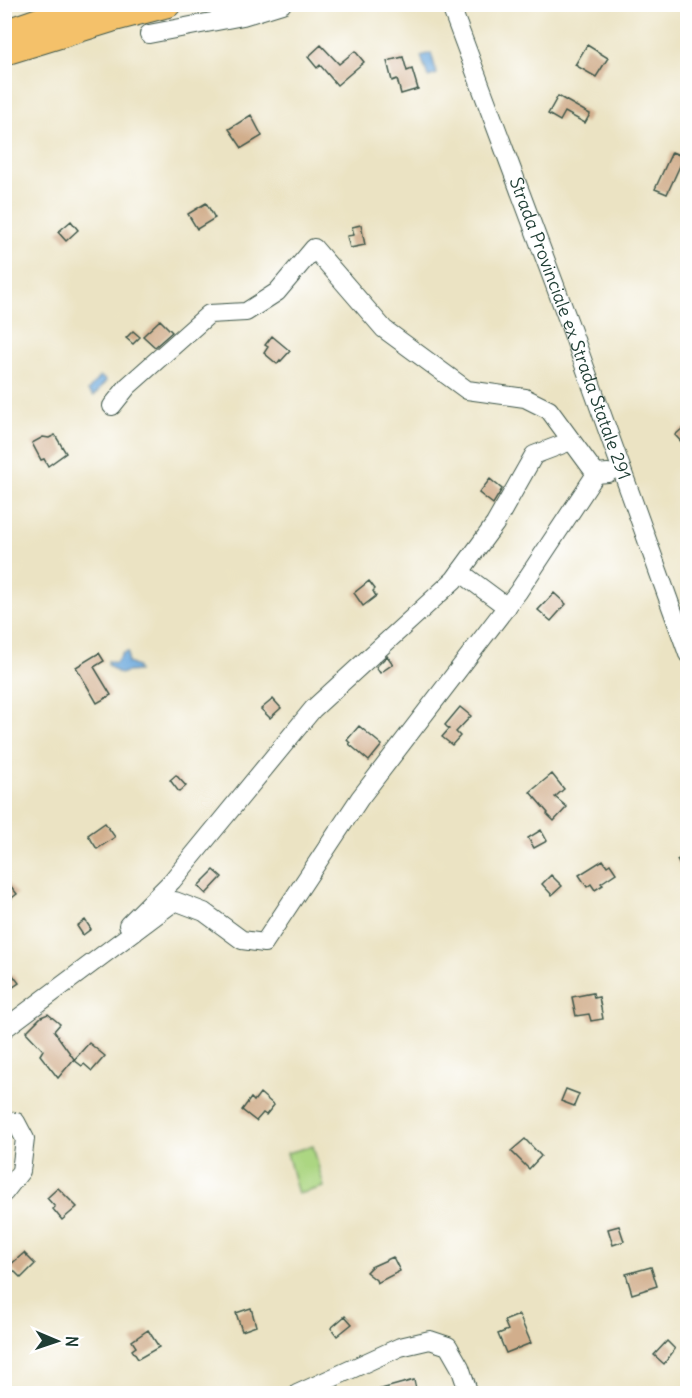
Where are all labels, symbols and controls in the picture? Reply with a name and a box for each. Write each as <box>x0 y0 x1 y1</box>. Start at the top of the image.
street label: Strada Provinciale ex Strada Statale 291 <box>505 174 636 483</box>
north arrow <box>27 1311 87 1371</box>
text: N <box>62 1336 82 1347</box>

